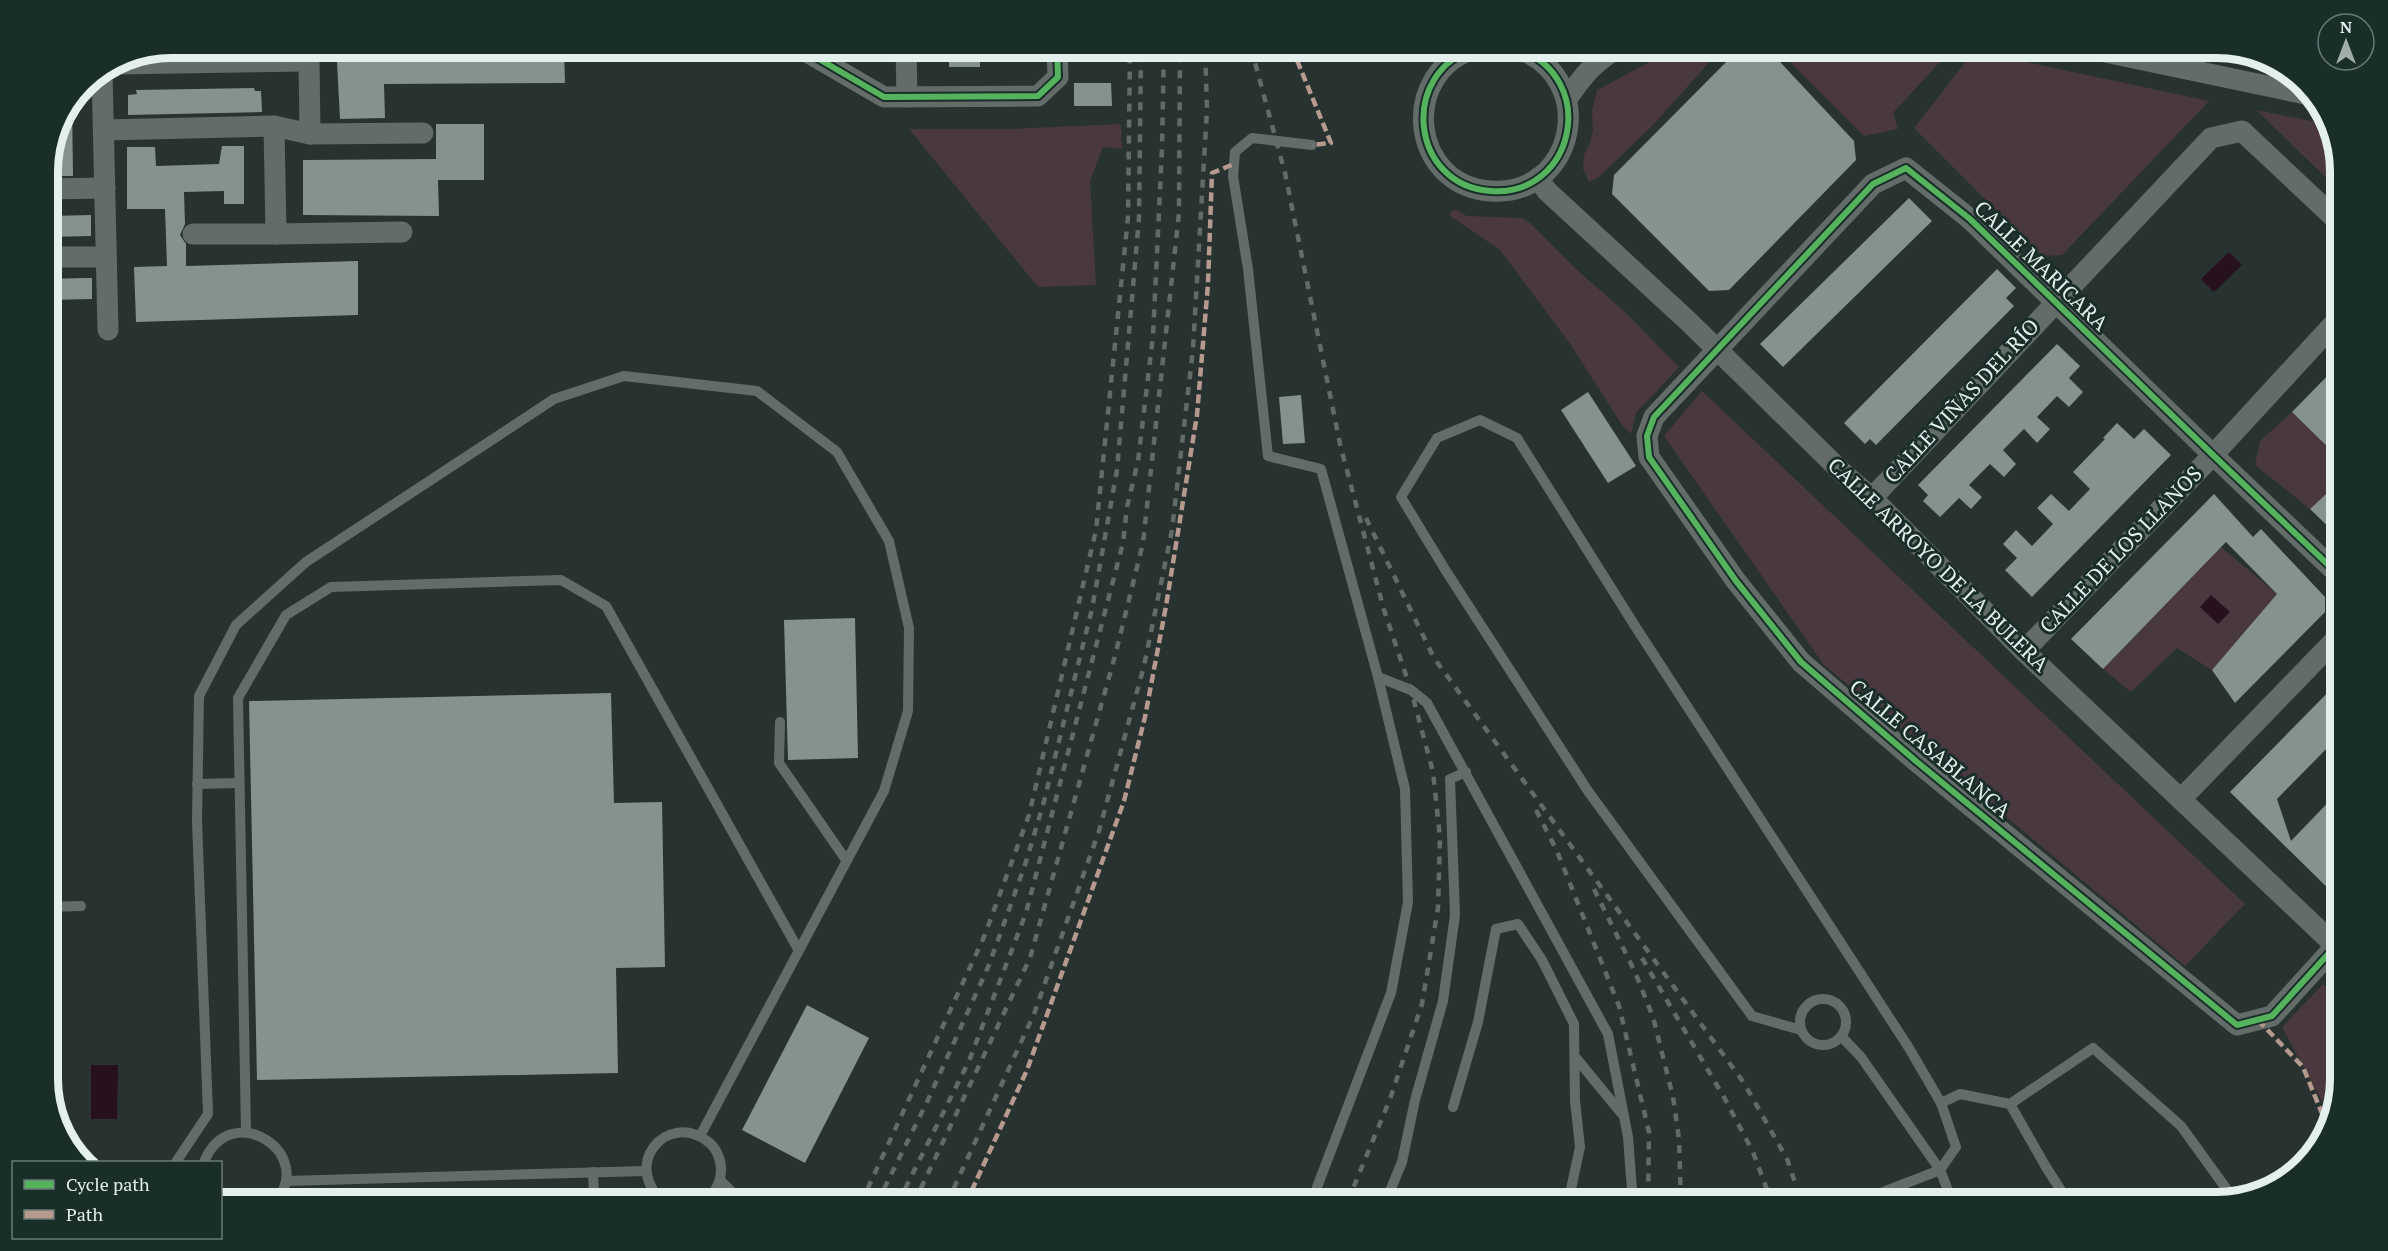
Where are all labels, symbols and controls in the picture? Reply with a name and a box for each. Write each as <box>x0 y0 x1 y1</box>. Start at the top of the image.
north arrow <box>2316 12 2376 72</box>
text: N <box>2340 16 2352 38</box>
street label: CALLE MARICARA <box>1969 194 2115 337</box>
street label: CALLE VIÑAS DEL RÍO <box>1878 312 2045 488</box>
street label: CALLE ARROYO DE LA BULERA <box>1822 451 2056 678</box>
street label: CALLE DE LOS LLANOS <box>2033 460 2208 639</box>
street label: CALLE CASABLANCA <box>1844 673 2018 824</box>
legend <box>12 1161 222 1239</box>
text: Cycle path <box>66 1172 150 1196</box>
text: Path <box>66 1202 103 1226</box>

